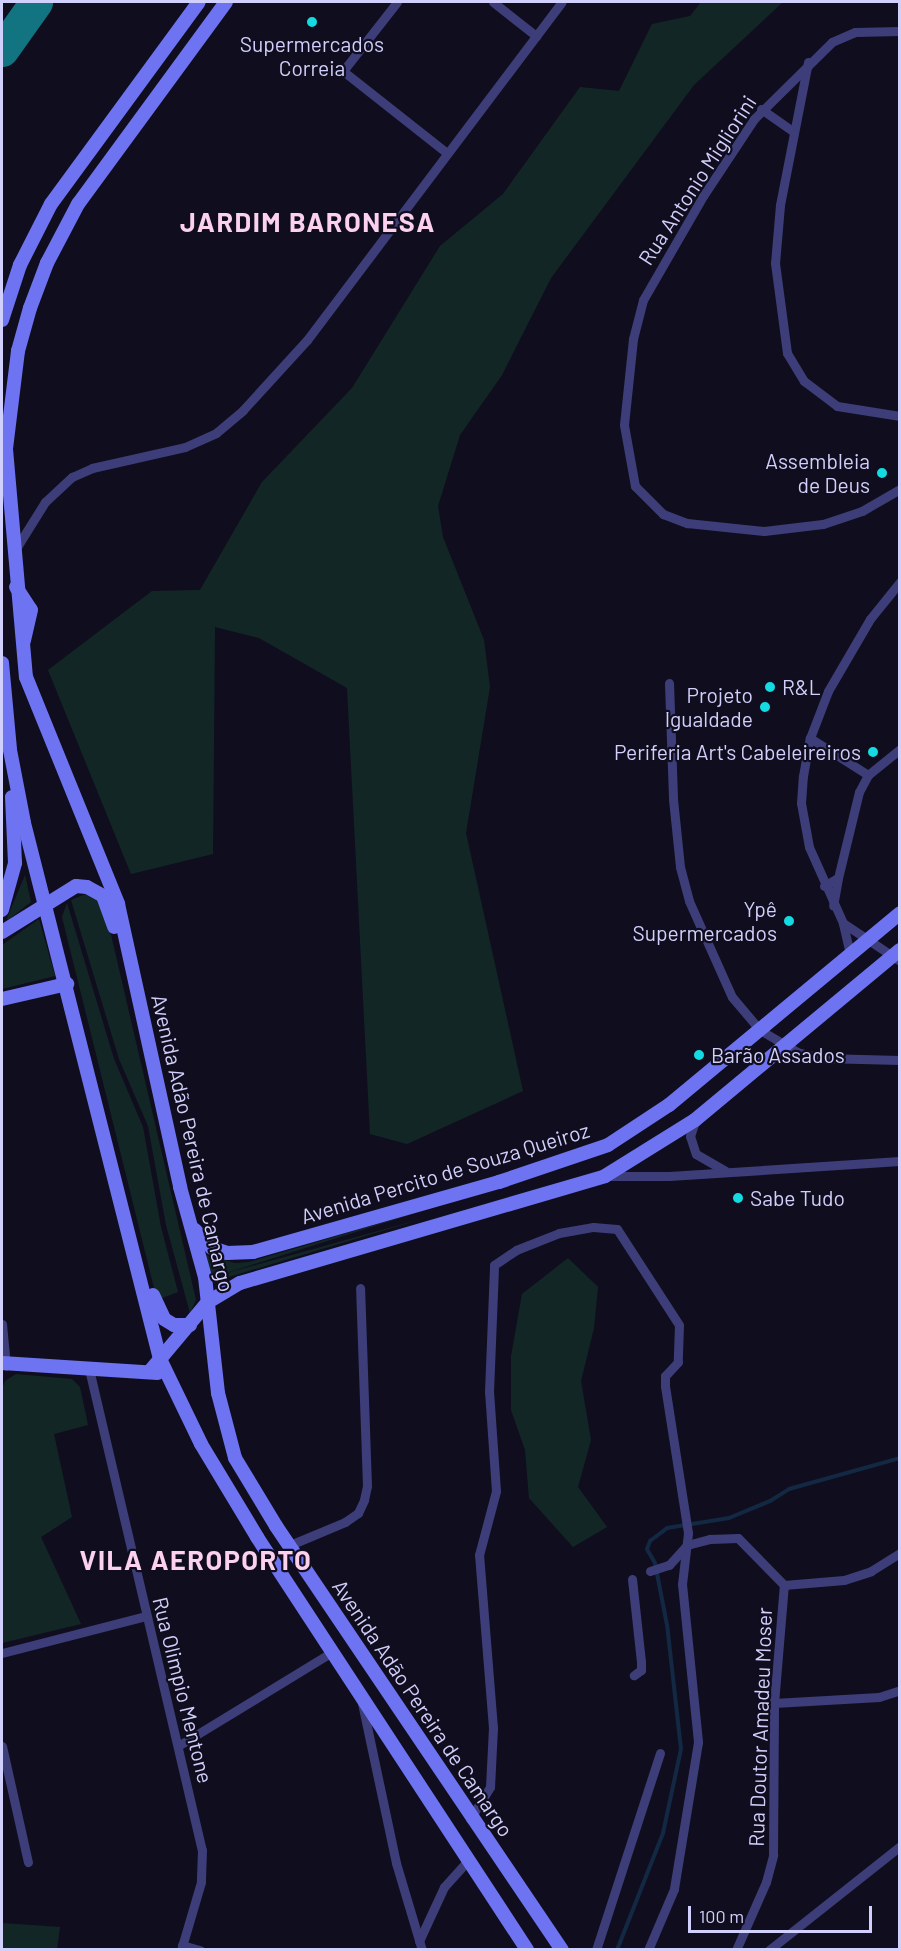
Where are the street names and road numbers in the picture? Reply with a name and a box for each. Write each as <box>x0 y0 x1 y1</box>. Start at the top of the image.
street label: Rua Antonio Migliorini <box>633 90 761 270</box>
street label: Avenida Adão Pereira de Camargo <box>146 992 240 1294</box>
street label: Avenida Percito de Souza Queiroz <box>298 1117 592 1229</box>
street label: Avenida Adão Pereira de Camargo <box>327 1575 519 1841</box>
street label: Rua Olimpio Mentone <box>148 1594 218 1786</box>
street label: Rua Doutor Amadeu Moser <box>743 1607 777 1847</box>

